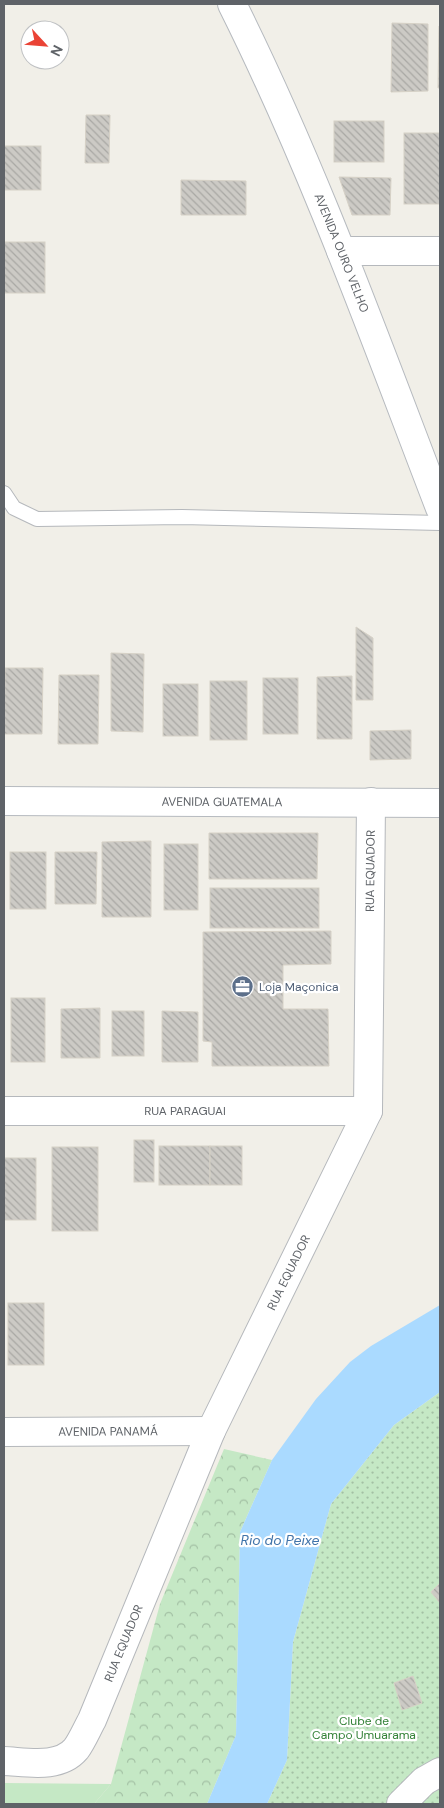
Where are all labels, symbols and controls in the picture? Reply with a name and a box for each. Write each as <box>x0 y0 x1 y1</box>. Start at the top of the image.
north arrow <box>20 20 70 70</box>
text: N <box>46 42 67 59</box>
street label: AVENIDA OURO VELHO <box>310 191 372 315</box>
street label: AVENIDA GUATEMALA <box>161 794 283 810</box>
street label: RUA EQUADOR <box>362 830 379 912</box>
office icon: Loja Maçonica <box>231 975 255 999</box>
place label: Loja Maçonica <box>259 979 339 995</box>
street label: RUA PARAGUAI <box>144 1103 226 1119</box>
street label: RUA EQUADOR <box>263 1232 314 1313</box>
street label: AVENIDA PANAMÁ <box>58 1423 158 1440</box>
water label: Rio do Peixe <box>241 1531 319 1549</box>
street label: RUA EQUADOR <box>101 1602 147 1684</box>
park label: Clube de Campo Umuarama <box>312 1713 416 1743</box>

